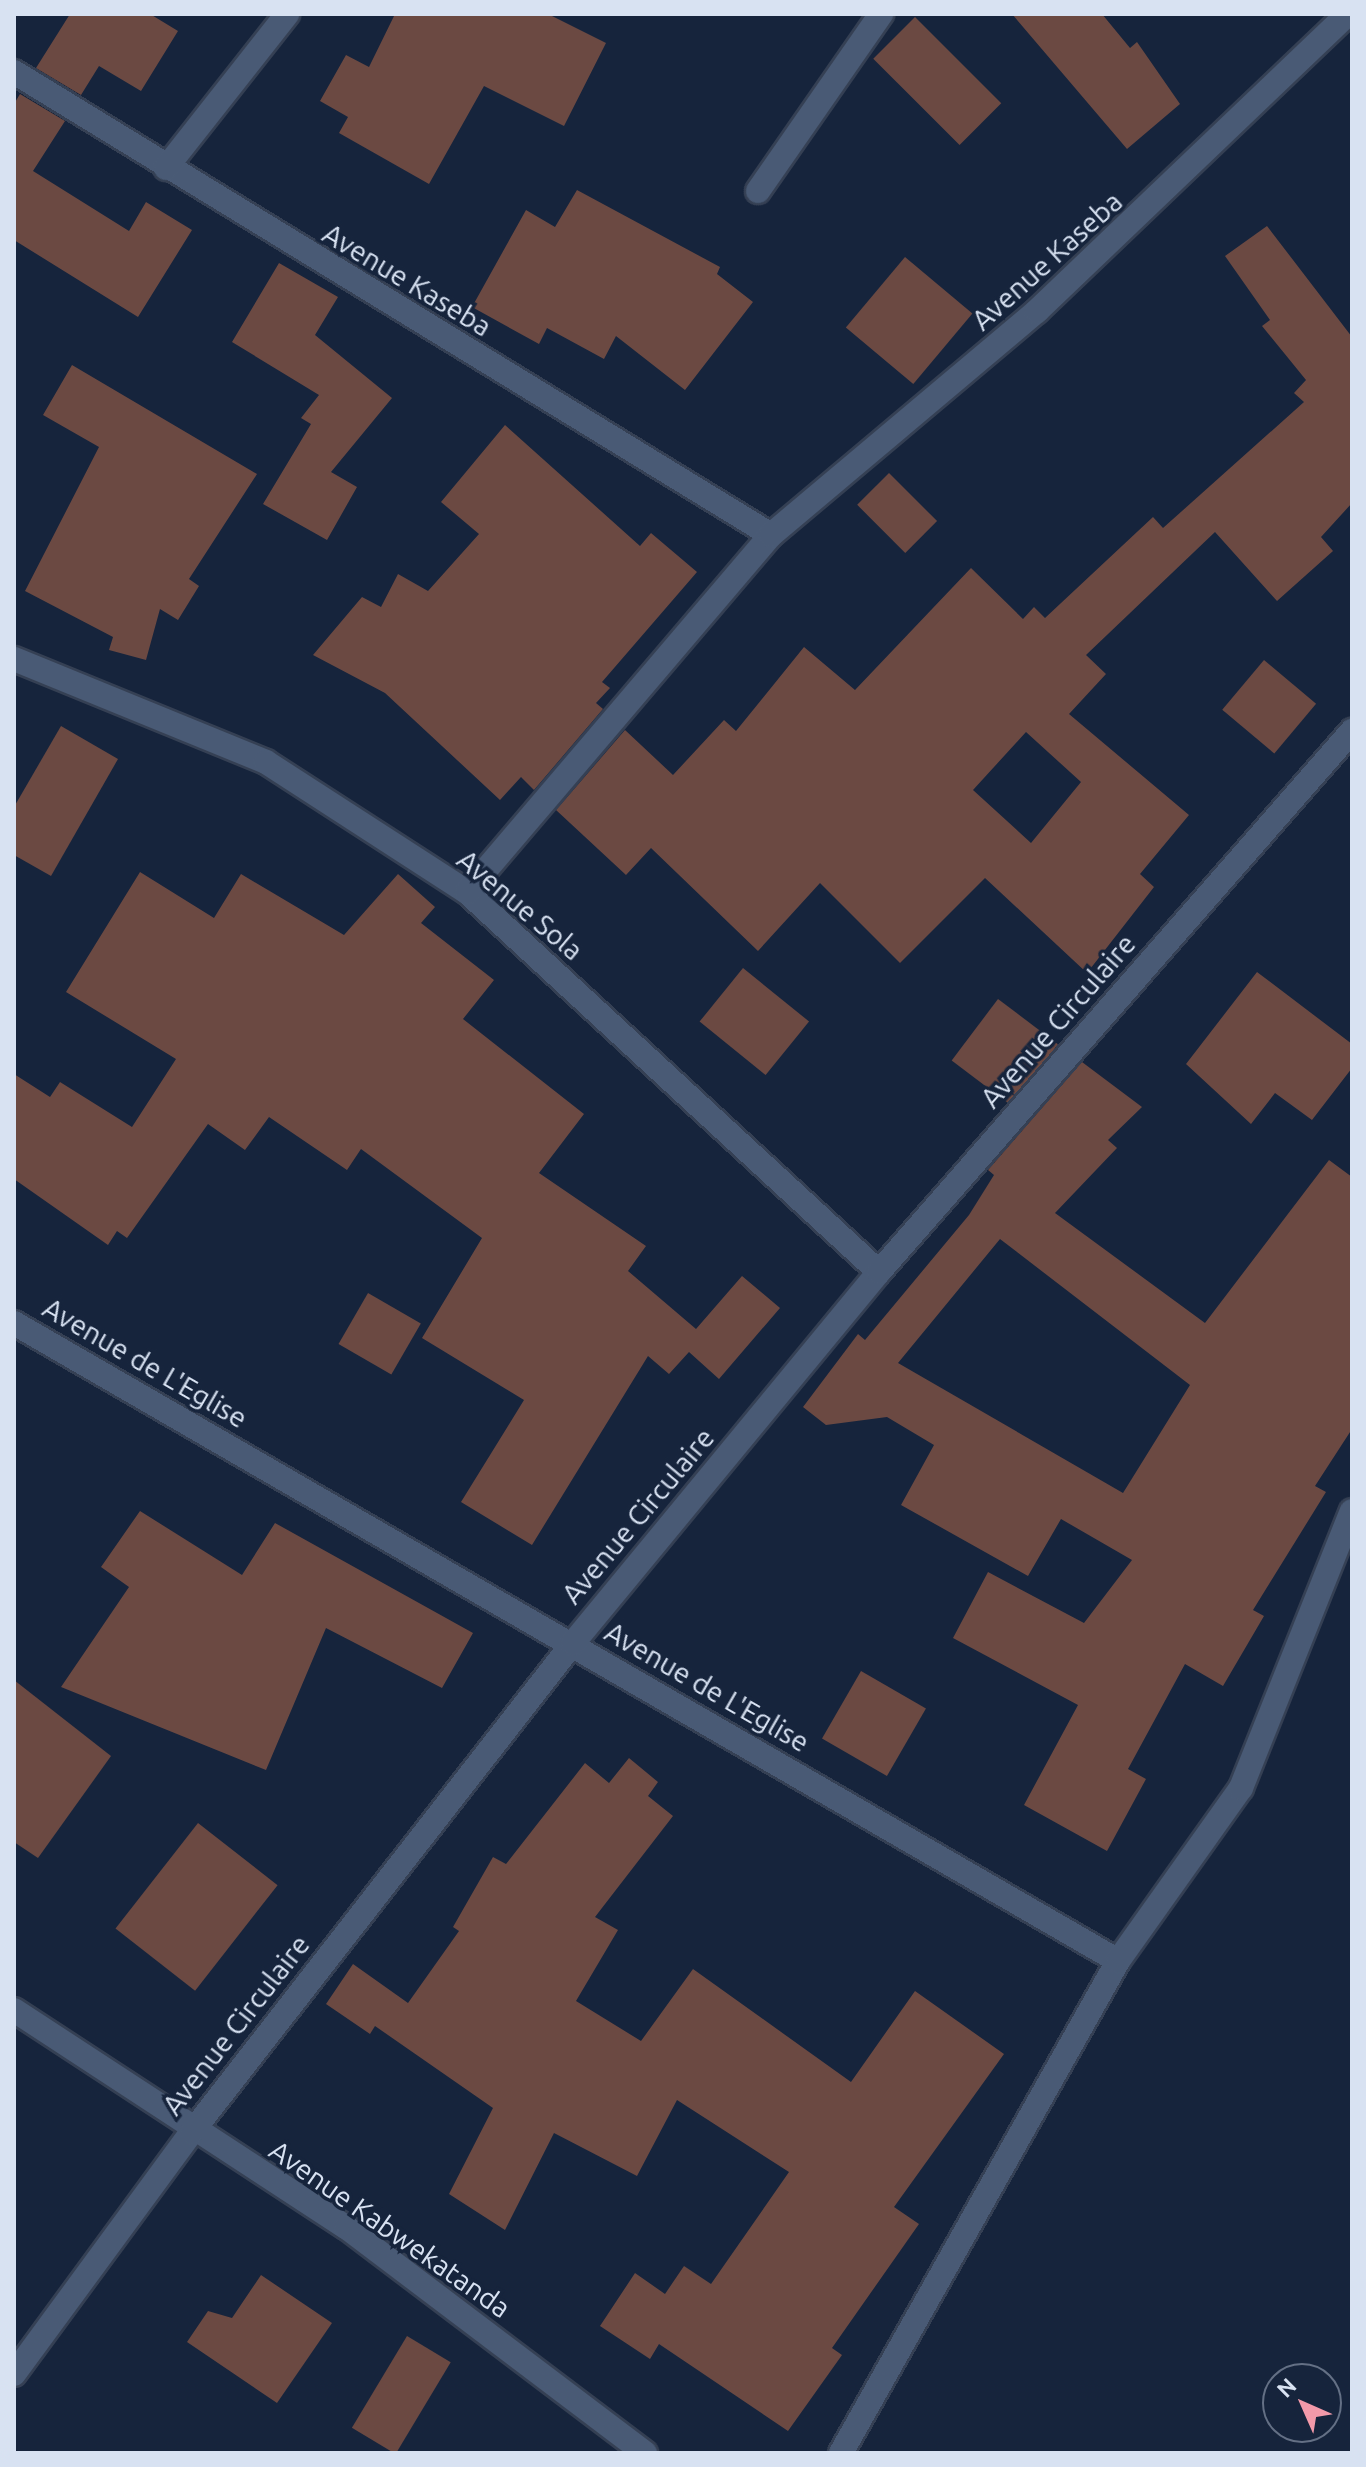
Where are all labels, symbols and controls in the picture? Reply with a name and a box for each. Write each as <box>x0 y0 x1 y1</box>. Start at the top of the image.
street label: Avenue Kaseba <box>965 185 1129 337</box>
street label: Avenue Kaseba <box>317 217 497 343</box>
street label: Avenue Sola <box>450 843 590 967</box>
street label: Avenue Circulaire <box>974 927 1142 1115</box>
street label: Avenue de L'Eglise <box>37 1291 253 1435</box>
street label: Avenue Circulaire <box>555 1421 721 1611</box>
street label: Avenue de L'Eglise <box>599 1615 815 1759</box>
street label: Avenue Circulaire <box>155 1928 317 2122</box>
street label: Avenue Kabwekatanda <box>263 2133 517 2325</box>
north arrow <box>1262 2363 1342 2443</box>
text: N <box>1271 2372 1301 2402</box>

